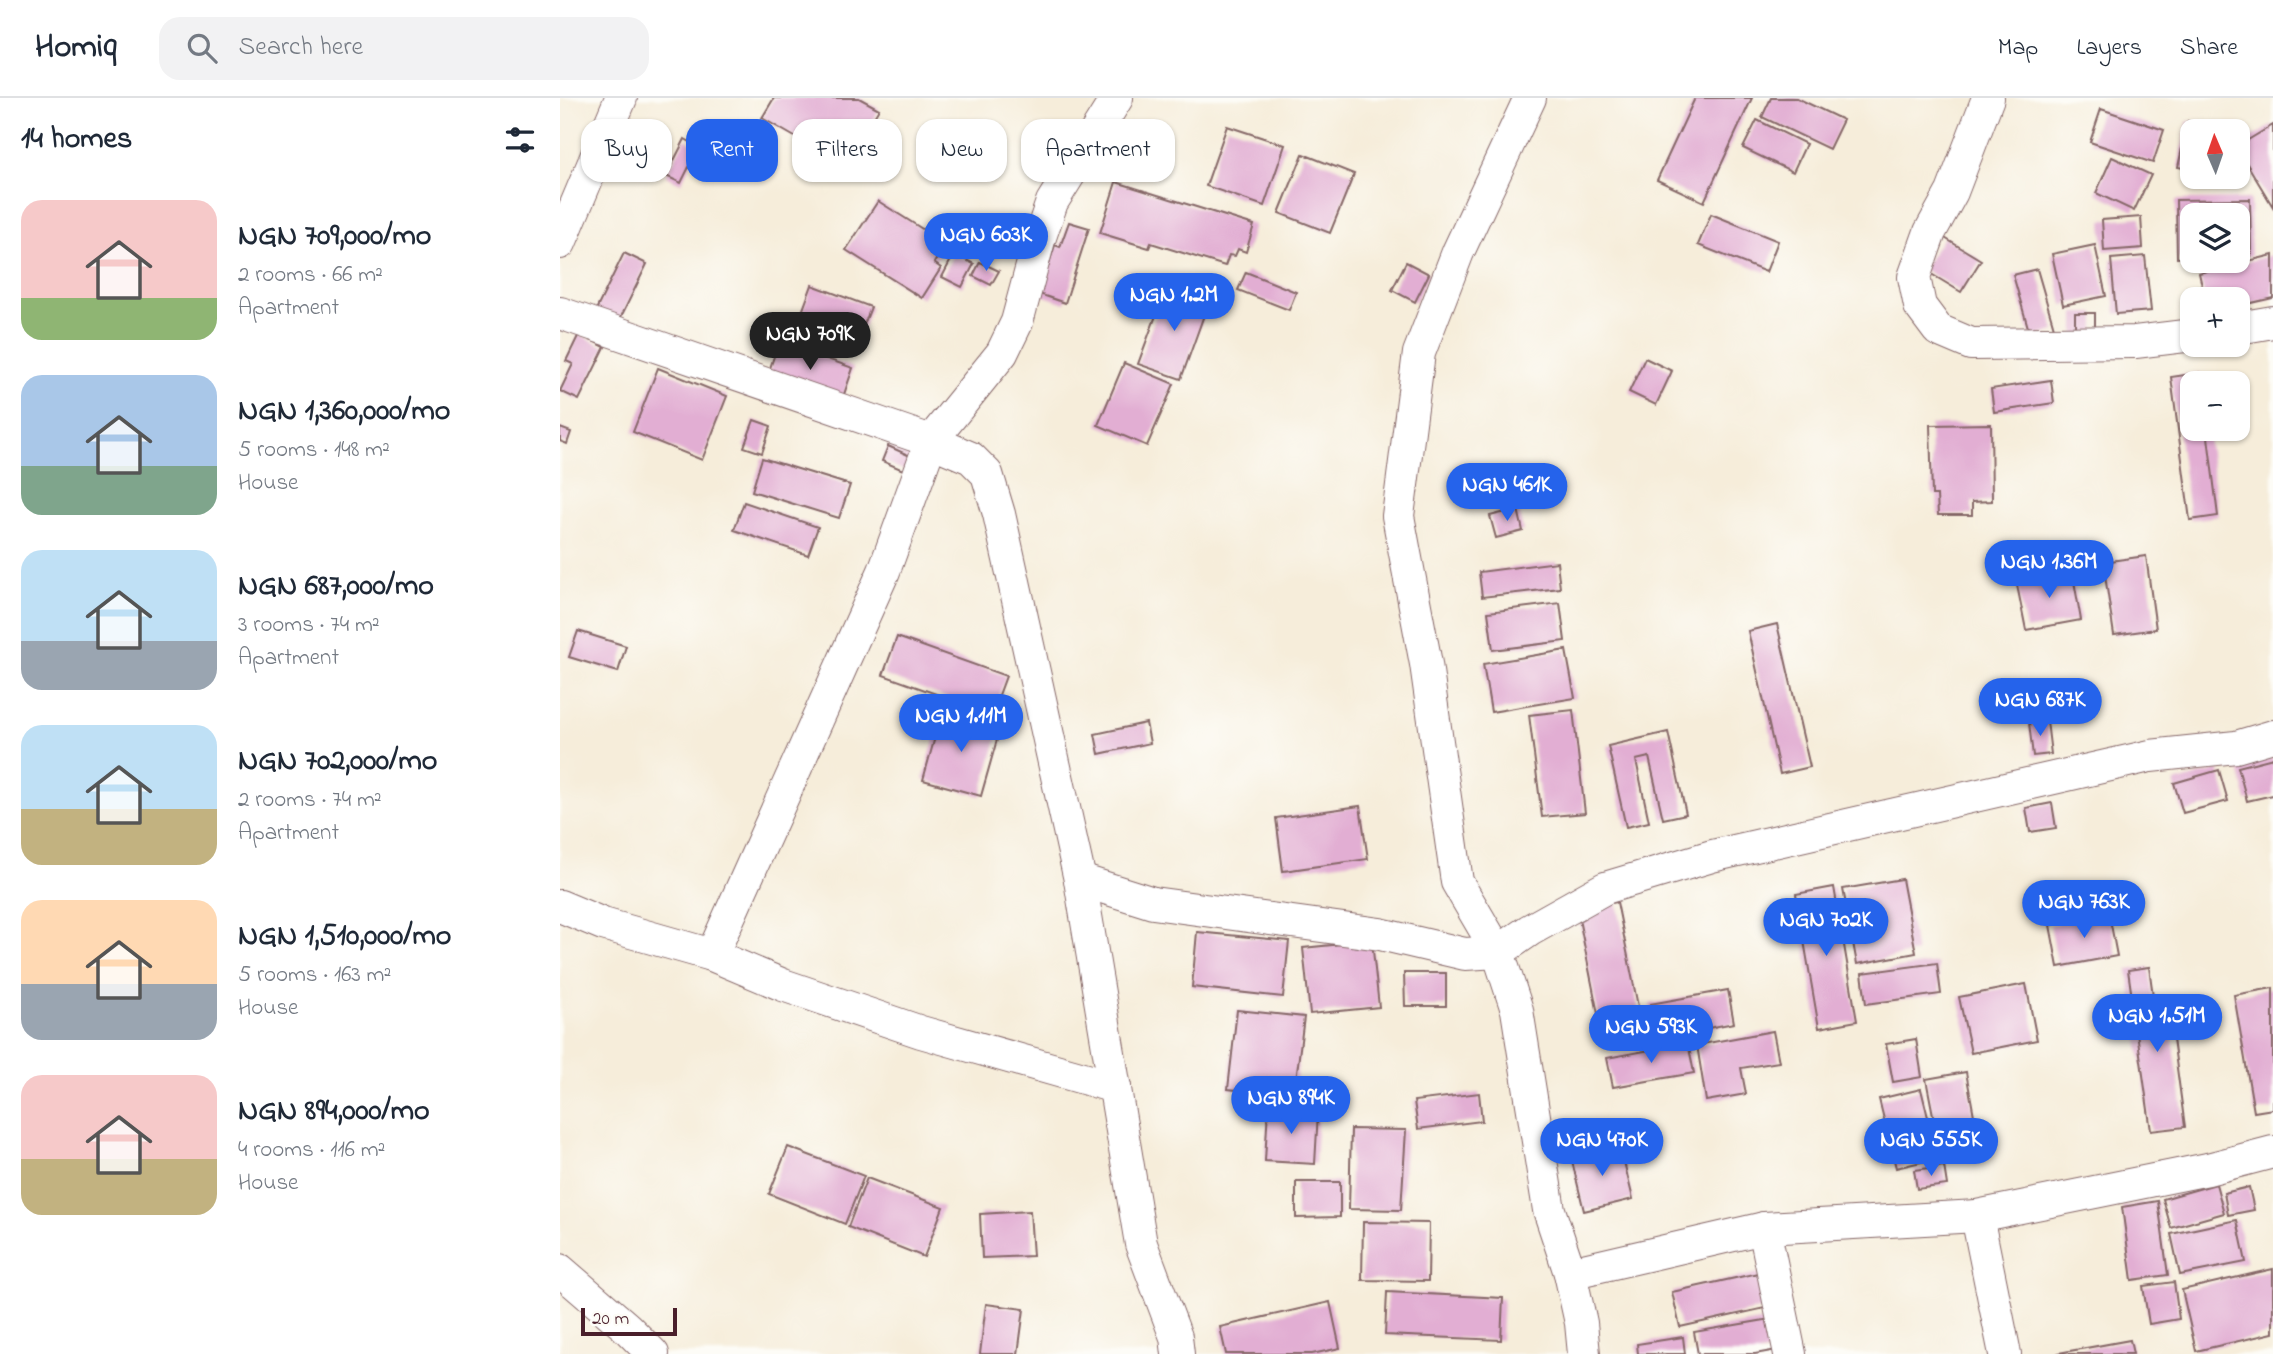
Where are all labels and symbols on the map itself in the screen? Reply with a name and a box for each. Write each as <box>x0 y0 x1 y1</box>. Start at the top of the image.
north arrow <box>2180 119 2250 189</box>
pin: NGN 603K <box>914 214 1058 273</box>
pin: NGN 1.2M <box>1102 274 1246 333</box>
pin: NGN 709K <box>738 313 882 372</box>
pin: NGN 461K <box>1435 464 1579 523</box>
pin: NGN 1.36M <box>1969 540 2129 600</box>
pin: NGN 687K <box>1968 678 2112 738</box>
pin: NGN 1.11M <box>881 694 1041 754</box>
pin: NGN 763K <box>2012 880 2156 940</box>
pin: NGN 702K <box>1754 898 1898 958</box>
pin: NGN 1.51M <box>2077 995 2237 1054</box>
pin: NGN 593K <box>1579 1006 1723 1065</box>
pin: NGN 894K <box>1219 1076 1363 1136</box>
pin: NGN 470K <box>1530 1118 1674 1178</box>
pin: NGN 555K <box>1859 1118 2003 1178</box>
scale bar <box>581 1305 677 1337</box>

